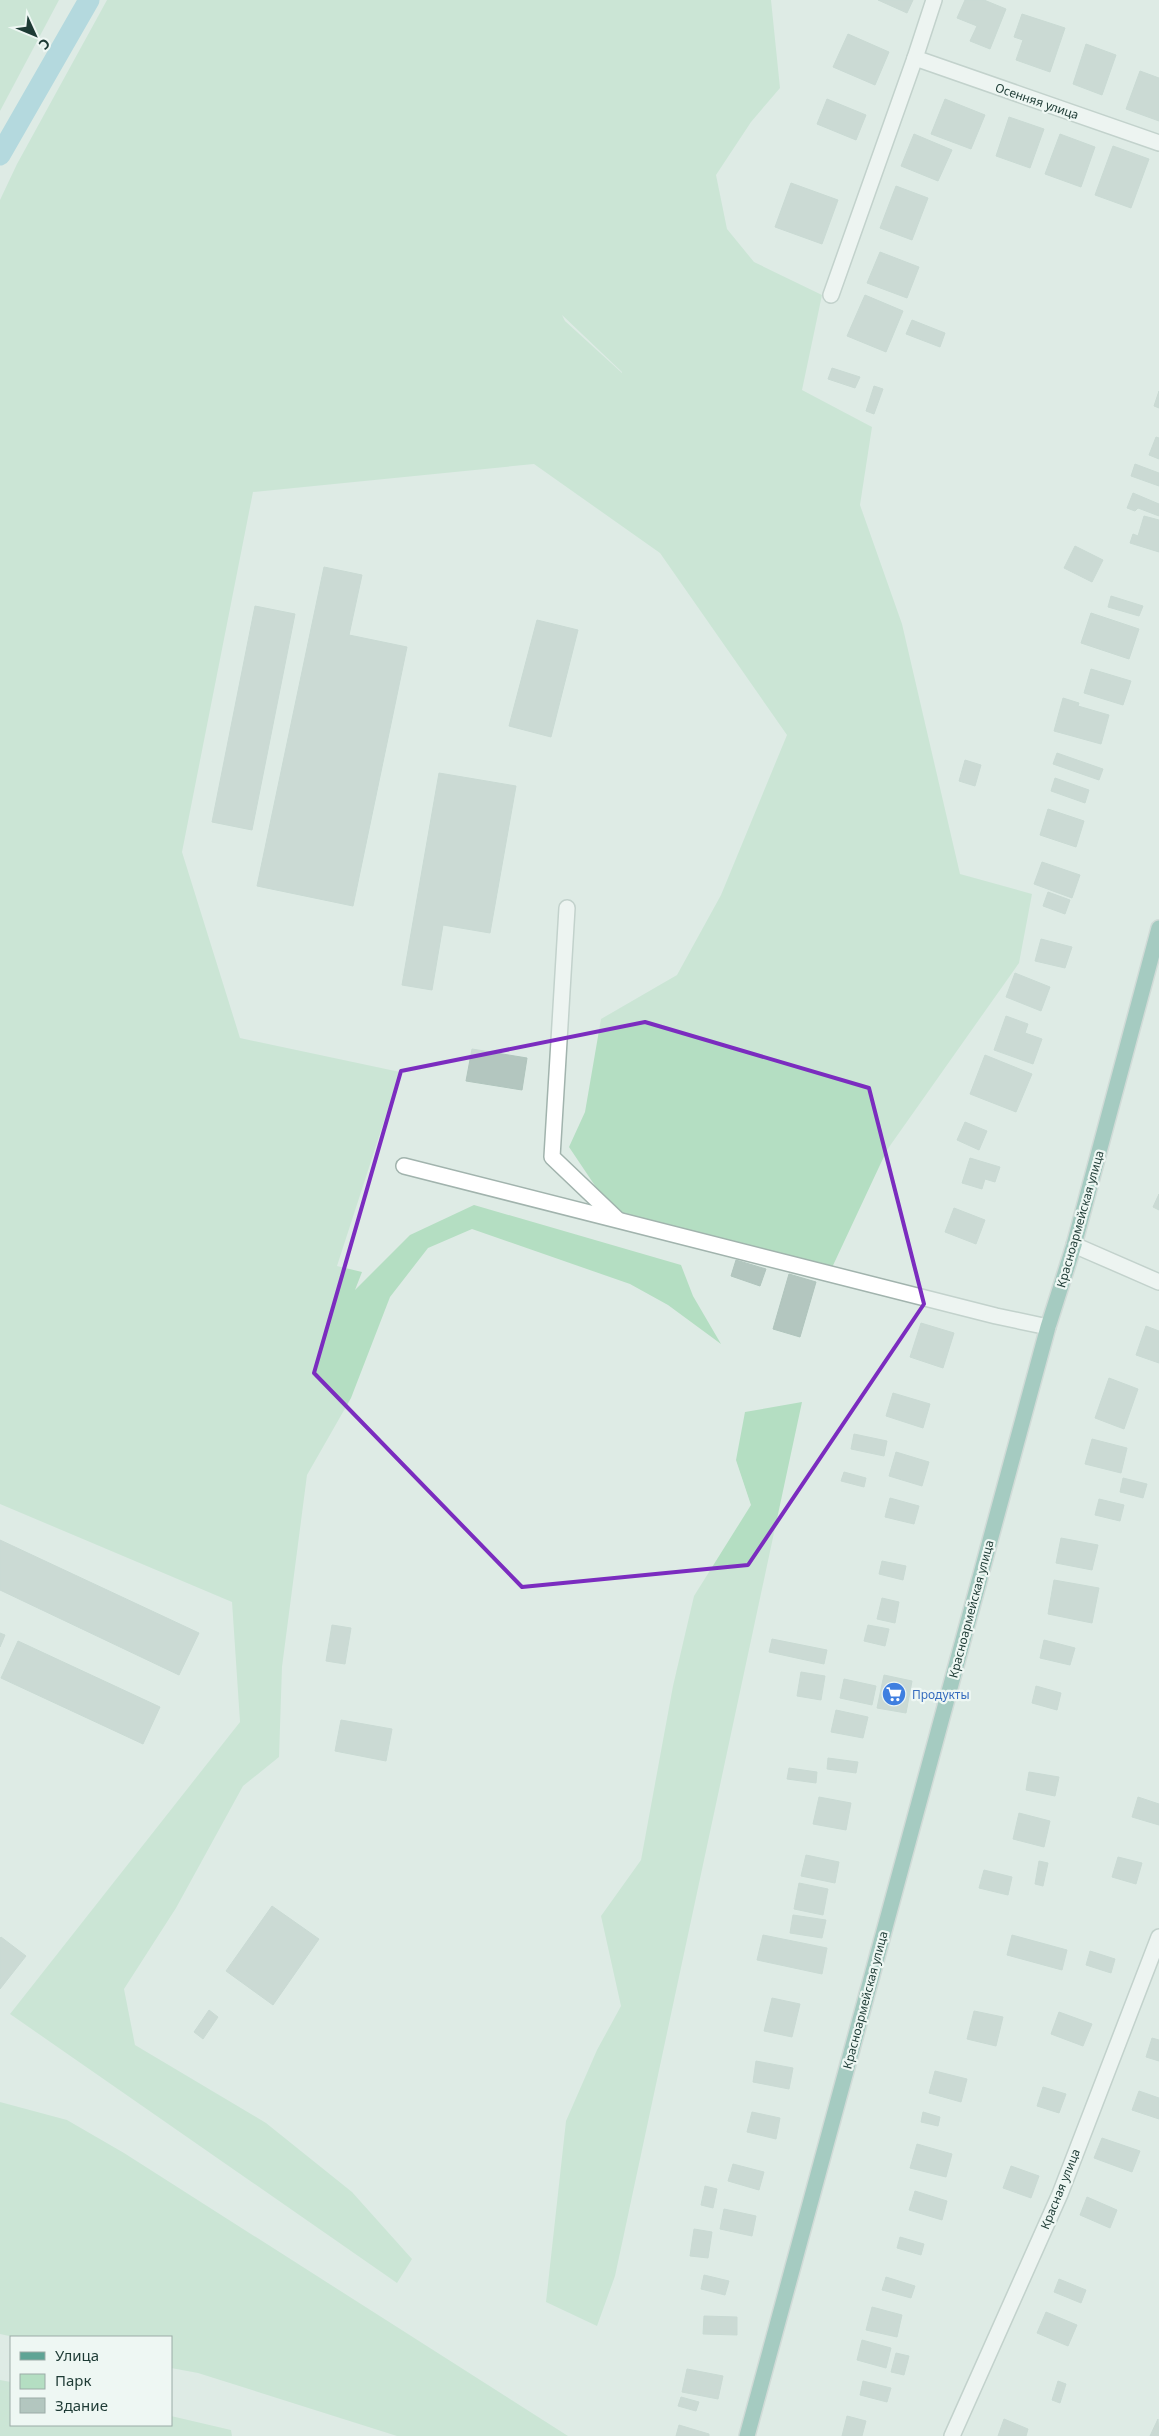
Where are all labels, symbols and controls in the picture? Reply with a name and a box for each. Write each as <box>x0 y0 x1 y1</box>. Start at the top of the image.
north arrow <box>10 10 60 60</box>
text: С <box>35 35 55 54</box>
street label: Осенняя улица <box>993 79 1081 123</box>
street label: Красноармейская улица <box>1052 1148 1108 1290</box>
street label: Красноармейская улица <box>944 1538 998 1680</box>
supermarket icon: Продукты <box>881 1681 907 1707</box>
place label: Продукты <box>912 1686 970 1703</box>
street label: Красноармейская улица <box>838 1929 892 2071</box>
street label: Красная улица <box>1036 2146 1084 2232</box>
legend <box>10 2336 172 2426</box>
text: Улица <box>55 2345 99 2365</box>
text: Парк <box>55 2370 91 2390</box>
text: Здание <box>55 2395 108 2415</box>

